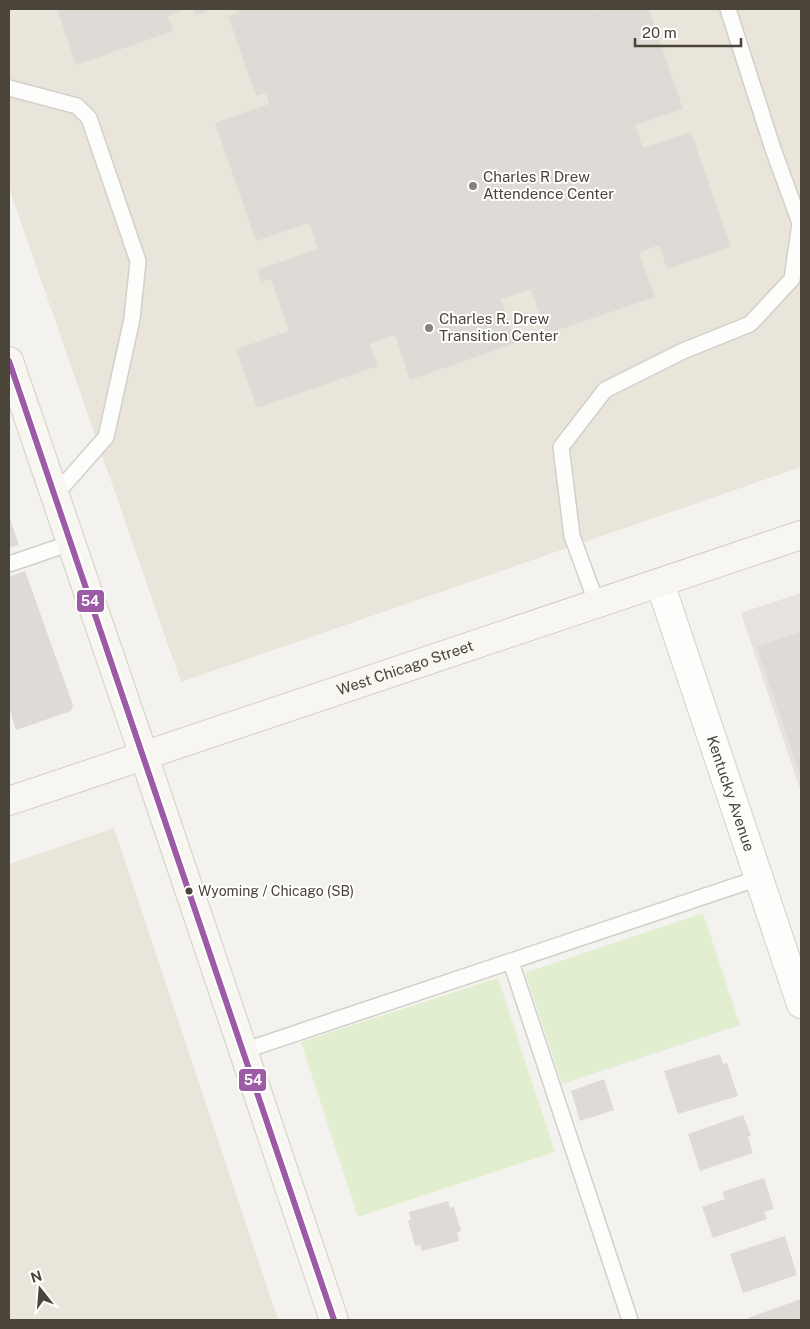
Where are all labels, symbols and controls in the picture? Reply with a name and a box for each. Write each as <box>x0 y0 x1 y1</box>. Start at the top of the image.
scale bar <box>635 15 741 47</box>
text: 20 m <box>642 24 677 41</box>
place label: Charles R Drew Attendence Center <box>483 168 614 202</box>
marker: Charles R Drew Attendence Center <box>467 180 479 192</box>
place label: Charles R. Drew Transition Center <box>439 310 559 344</box>
marker: Charles R. Drew Transition Center <box>423 322 435 334</box>
line badge: 54 <box>76 589 105 613</box>
text: 54 <box>81 593 99 609</box>
street label: West Chicago Street <box>335 637 476 698</box>
street label: Kentucky Avenue <box>704 733 758 853</box>
place label: Wyoming / Chicago (SB) <box>198 883 354 899</box>
marker: Wyoming / Chicago (SB) <box>184 886 194 896</box>
line badge: 54 <box>238 1068 267 1092</box>
text: 54 <box>244 1072 262 1088</box>
north arrow <box>15 1264 65 1314</box>
text: N <box>29 1267 44 1286</box>

